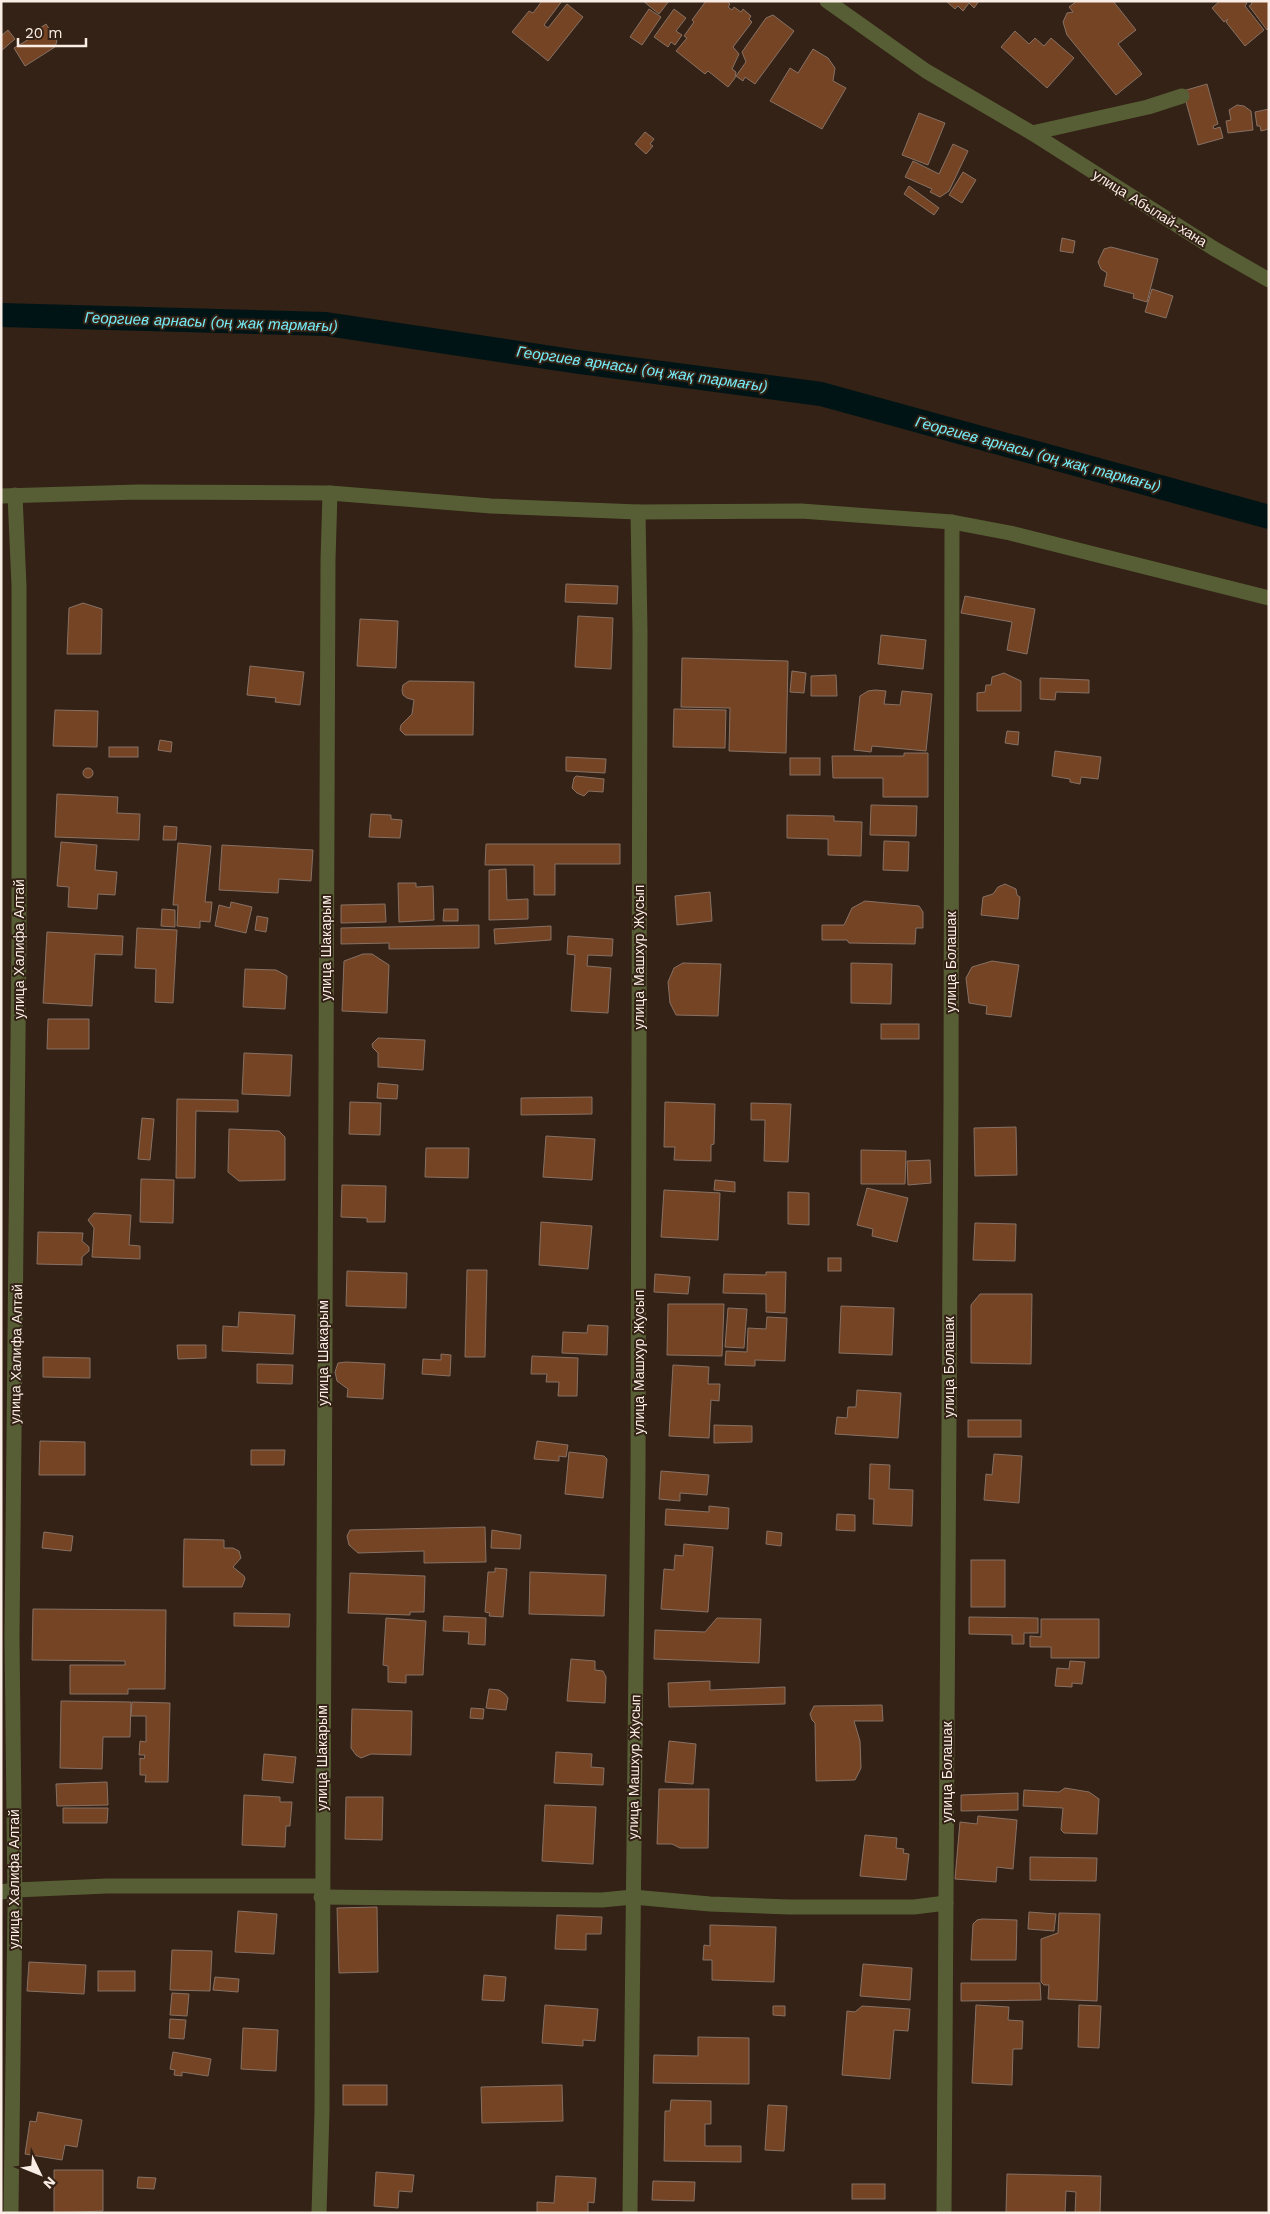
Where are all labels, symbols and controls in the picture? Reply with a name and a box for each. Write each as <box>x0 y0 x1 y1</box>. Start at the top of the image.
scale bar <box>18 15 85 47</box>
text: 20 m <box>25 24 63 42</box>
street label: улица Абылай-хана <box>1090 166 1210 250</box>
water label: Георгиев арнасы (оң жақ тармағы) <box>84 309 338 335</box>
water label: Георгиев арнасы (оң жақ тармағы) <box>515 342 769 396</box>
water label: Георгиев арнасы (оң жақ тармағы) <box>913 413 1163 495</box>
street label: улица Халифа Алтай <box>11 879 27 1019</box>
street label: улица Машхур Жусып <box>631 885 647 1029</box>
street label: улица Шакарым <box>318 895 334 1001</box>
street label: улица Болашак <box>943 911 959 1013</box>
street label: улица Халифа Алтай <box>7 1284 25 1424</box>
street label: улица Машхур Жусып <box>631 1290 647 1434</box>
street label: улица Шакарым <box>315 1300 331 1406</box>
street label: улица Болашак <box>941 1316 957 1418</box>
street label: улица Машхур Жусып <box>625 1694 643 1840</box>
street label: улица Шакарым <box>314 1705 330 1811</box>
street label: улица Болашак <box>939 1721 955 1823</box>
street label: улица Халифа Алтай <box>6 1809 22 1949</box>
north arrow <box>15 2149 65 2199</box>
text: N <box>40 2174 59 2192</box>

